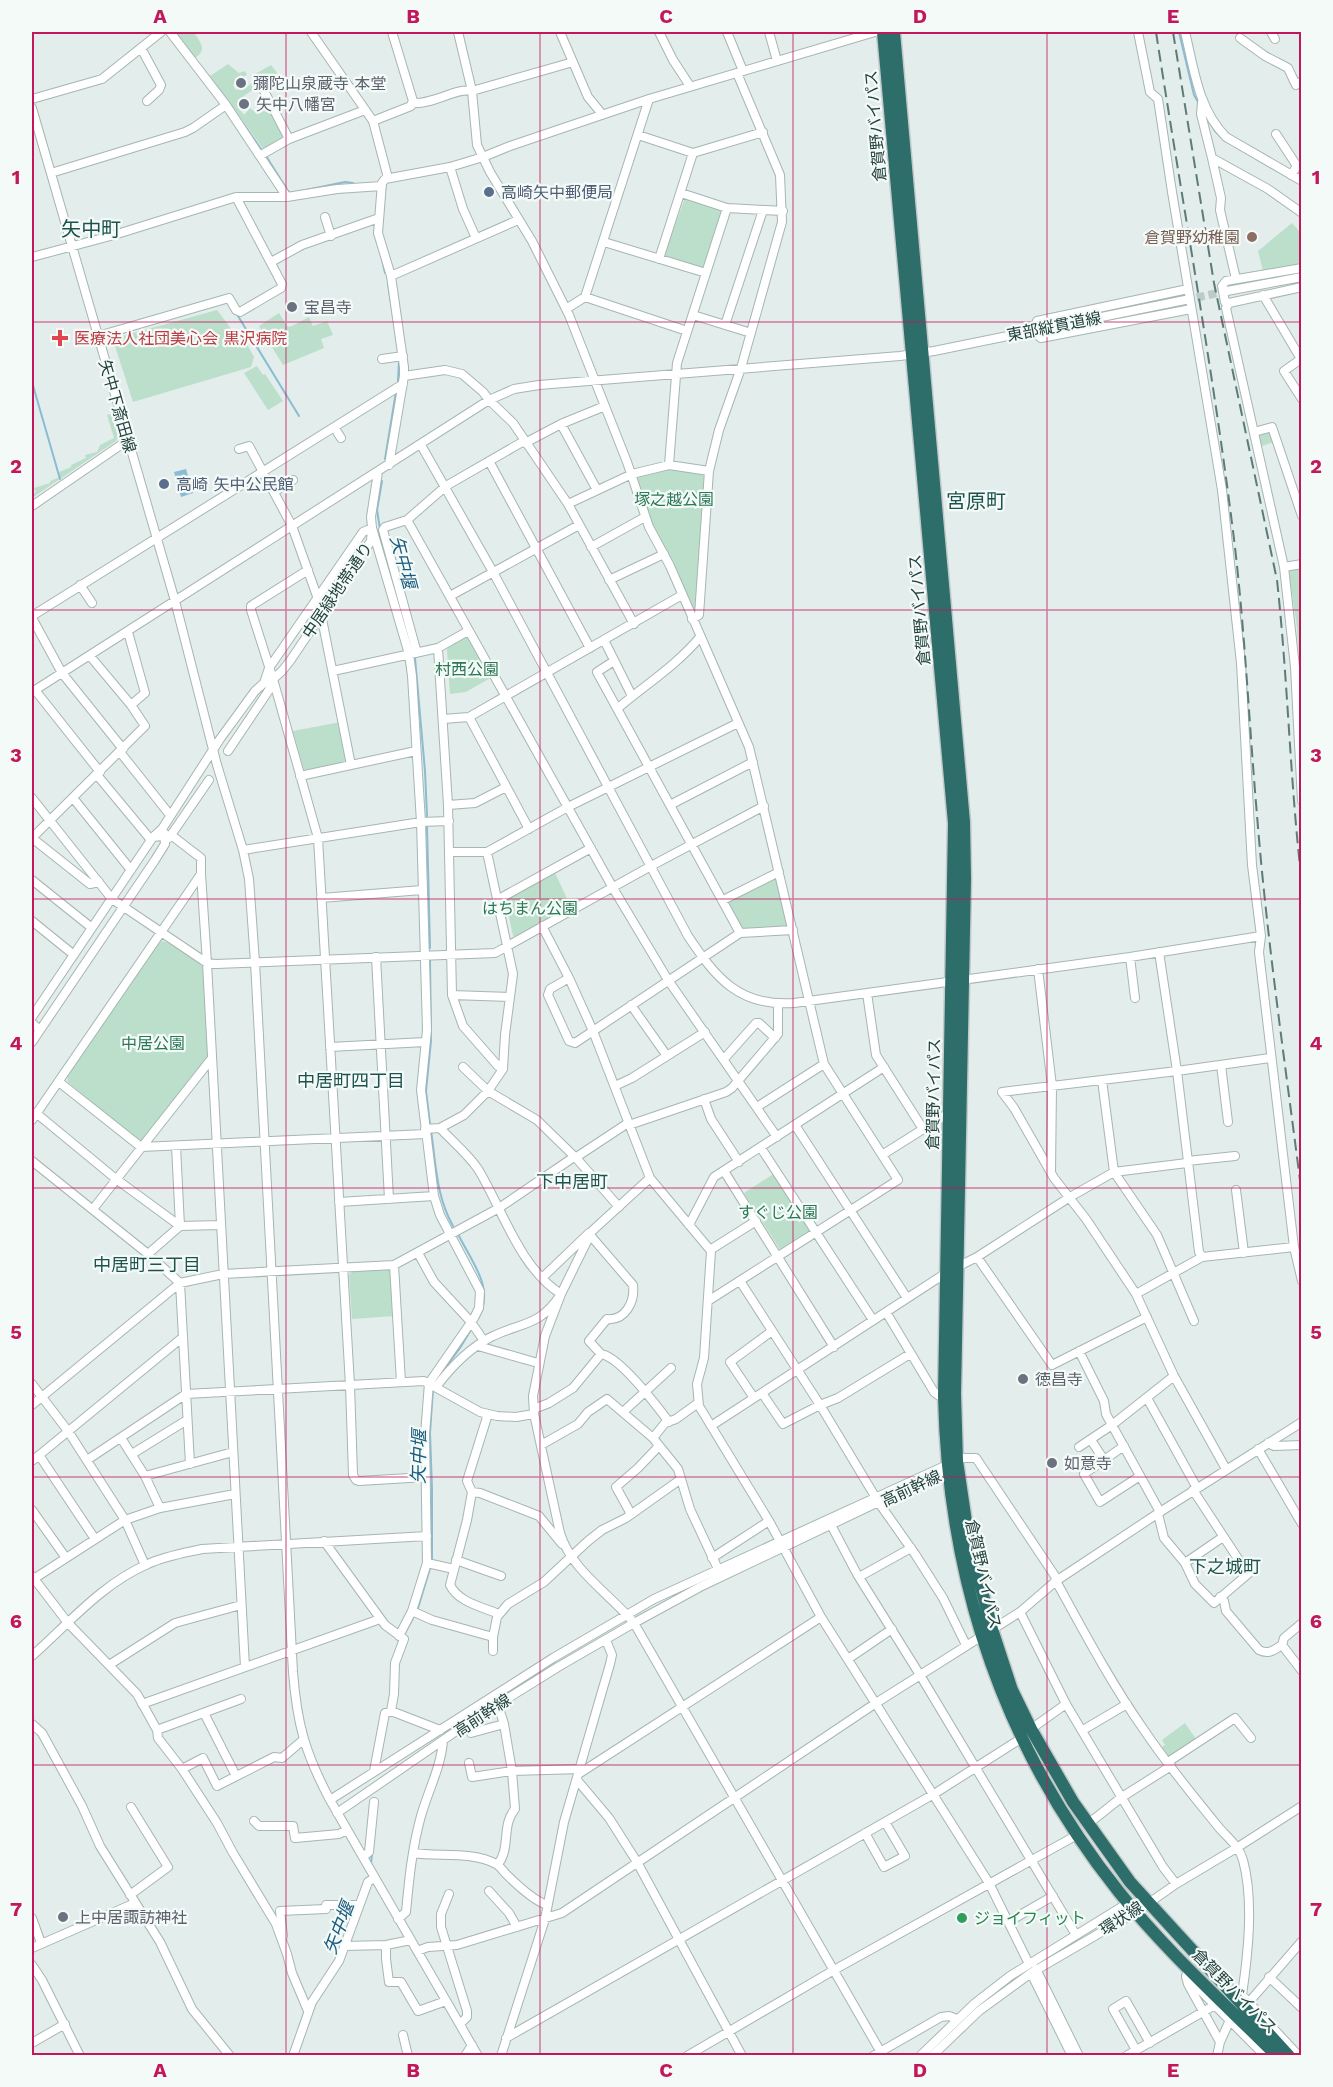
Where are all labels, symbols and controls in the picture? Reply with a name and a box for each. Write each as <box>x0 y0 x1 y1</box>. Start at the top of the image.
text: A <box>153 4 167 28</box>
text: B <box>406 4 420 28</box>
text: C <box>659 4 673 28</box>
text: D <box>913 4 927 28</box>
text: E <box>1167 4 1179 28</box>
street label: 倉賀野バイパス <box>861 69 890 182</box>
place label: 彌陀山泉蔵寺 本堂 <box>253 74 386 93</box>
marker: 彌陀山泉蔵寺 本堂 <box>234 76 248 90</box>
place label: 矢中八幡宮 <box>256 95 336 114</box>
marker: 矢中八幡宮 <box>237 97 251 111</box>
text: 1 <box>12 165 20 189</box>
text: 1 <box>1312 165 1320 189</box>
place label: 高崎矢中郵便局 <box>501 183 613 202</box>
marker: 高崎矢中郵便局 <box>482 185 496 199</box>
district label: 矢中町 <box>61 217 121 241</box>
place label: 倉賀野幼稚園 <box>1144 228 1240 247</box>
marker: 倉賀野幼稚園 <box>1245 230 1259 244</box>
place label: 宝昌寺 <box>304 298 352 317</box>
marker: 宝昌寺 <box>285 300 299 314</box>
street label: 東部縦貫道線 <box>1005 308 1103 345</box>
marker: 医療法人社団美心会 黒沢病院 <box>51 329 69 347</box>
place label: 医療法人社団美心会 黒沢病院 <box>74 329 287 348</box>
street label: 矢中下斎田線 <box>95 357 140 455</box>
text: 2 <box>10 454 22 478</box>
text: 2 <box>1310 454 1322 478</box>
place label: 高崎 矢中公民館 <box>176 475 293 494</box>
marker: 高崎 矢中公民館 <box>157 477 171 491</box>
district label: 宮原町 <box>946 489 1006 513</box>
park label: 塚之越公園 <box>634 490 714 509</box>
water label: 矢中堰 <box>386 533 421 594</box>
street label: 中居緑地帯通り <box>298 539 377 642</box>
street label: 倉賀野バイパス <box>905 553 934 666</box>
park label: 村西公園 <box>435 660 499 679</box>
text: 3 <box>10 743 22 767</box>
text: 3 <box>1310 743 1322 767</box>
park label: はちまん公園 <box>482 899 578 918</box>
text: 4 <box>10 1031 23 1055</box>
text: 4 <box>1310 1031 1323 1055</box>
park label: 中居公園 <box>121 1034 185 1053</box>
street label: 倉賀野バイパス <box>923 1038 944 1150</box>
district label: 中居町四丁目 <box>297 1070 405 1091</box>
district label: 下中居町 <box>536 1171 608 1192</box>
park label: すぐじ公園 <box>738 1203 818 1222</box>
district label: 中居町三丁目 <box>93 1254 201 1275</box>
text: 5 <box>10 1320 22 1344</box>
text: 5 <box>1310 1320 1322 1344</box>
place label: 徳昌寺 <box>1035 1370 1083 1389</box>
marker: 徳昌寺 <box>1016 1372 1030 1386</box>
water label: 矢中堰 <box>408 1427 430 1484</box>
place label: 如意寺 <box>1064 1454 1112 1473</box>
marker: 如意寺 <box>1045 1456 1059 1470</box>
street label: 高前幹線 <box>878 1466 944 1511</box>
street label: 倉賀野バイパス <box>962 1518 1005 1631</box>
district label: 下之城町 <box>1189 1556 1261 1577</box>
text: 6 <box>10 1609 22 1633</box>
text: 6 <box>1310 1609 1322 1633</box>
street label: 高前幹線 <box>450 1690 514 1741</box>
water label: 矢中堰 <box>319 1896 359 1957</box>
text: 7 <box>10 1897 22 1921</box>
street label: 環状線 <box>1096 1897 1147 1939</box>
text: 7 <box>1310 1897 1322 1921</box>
place label: 上中居諏訪神社 <box>75 1908 187 1927</box>
place label: ジョイフィット <box>974 1909 1086 1928</box>
marker: 上中居諏訪神社 <box>56 1910 70 1924</box>
marker: ジョイフィット <box>955 1911 969 1925</box>
street label: 倉賀野バイパス <box>1188 1945 1281 2038</box>
text: A <box>153 2058 167 2082</box>
text: B <box>406 2058 420 2082</box>
text: C <box>659 2058 673 2082</box>
text: D <box>913 2058 927 2082</box>
text: E <box>1167 2058 1179 2082</box>

